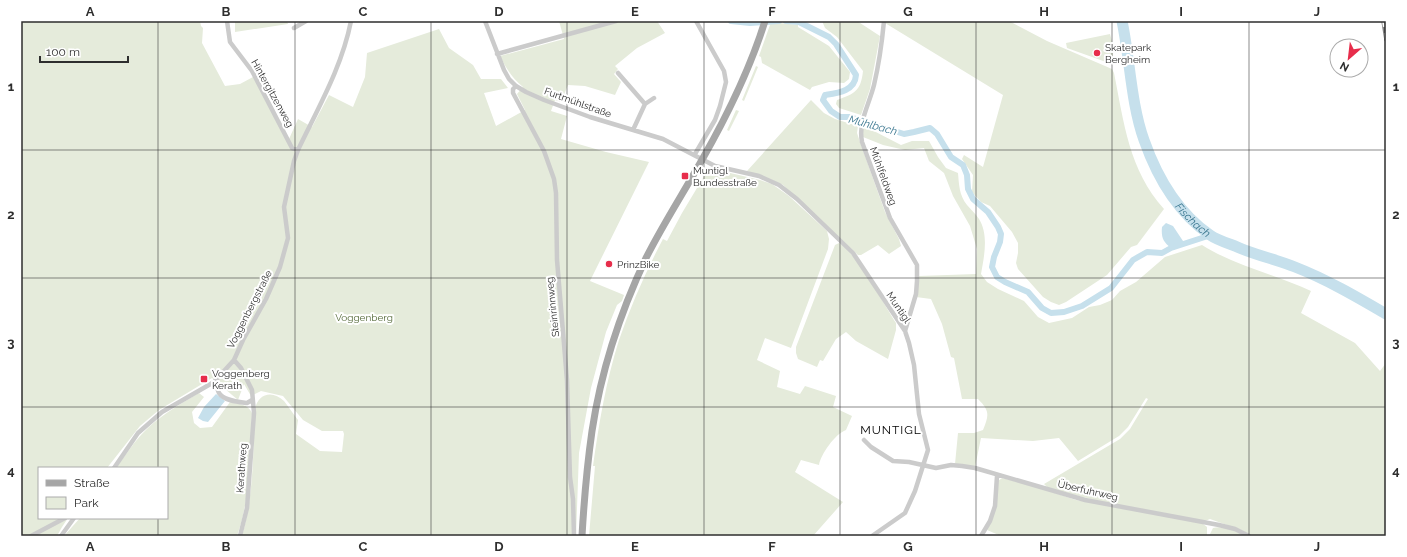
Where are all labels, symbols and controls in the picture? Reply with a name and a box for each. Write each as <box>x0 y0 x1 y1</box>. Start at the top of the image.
text: A <box>86 4 95 19</box>
text: B <box>222 4 231 19</box>
text: C <box>359 4 368 19</box>
text: D <box>494 4 504 19</box>
text: E <box>631 4 639 19</box>
text: F <box>768 4 776 19</box>
text: G <box>903 4 913 19</box>
text: H <box>1039 4 1049 19</box>
text: I <box>1179 4 1183 19</box>
text: J <box>1314 4 1320 19</box>
scale bar <box>40 38 128 64</box>
north arrow <box>1329 38 1369 78</box>
place label: Skatepark Bergheim <box>1105 42 1152 65</box>
text: 100 m <box>46 45 80 59</box>
marker: Skatepark Bergheim <box>1092 48 1102 58</box>
street label: Hintergitzenweg <box>249 57 296 129</box>
text: N <box>1338 59 1351 74</box>
text: 1 <box>8 79 15 94</box>
text: 1 <box>1393 79 1400 94</box>
street label: Furtmühlstraße <box>543 85 613 120</box>
water label: Mühlbach <box>847 113 898 138</box>
street label: Mühlfeldweg <box>868 146 899 207</box>
place label: Muntigl Bundesstraße <box>693 165 757 188</box>
marker: Muntigl Bundesstraße <box>680 171 690 181</box>
water label: Fischach <box>1172 200 1213 240</box>
text: 2 <box>7 207 15 222</box>
text: 2 <box>1392 207 1400 222</box>
marker: PrinzBike <box>604 259 614 269</box>
place label: PrinzBike <box>617 259 660 270</box>
street label: Voggenbergstraße <box>225 268 274 350</box>
street label: Steinrinnweg <box>544 276 561 338</box>
street label: Muntigl <box>884 290 913 325</box>
park label: Voggenberg <box>335 312 393 323</box>
text: 3 <box>7 335 15 350</box>
text: 3 <box>1392 335 1400 350</box>
place label: Voggenberg Kerath <box>212 368 270 391</box>
marker: Voggenberg Kerath <box>199 374 209 384</box>
district label: MUNTIGL <box>860 423 922 437</box>
street label: Kerathweg <box>234 443 249 493</box>
text: 4 <box>7 463 15 478</box>
text: 4 <box>1392 463 1400 478</box>
legend <box>38 467 168 519</box>
text: Straße <box>74 476 110 490</box>
street label: Überfuhrweg <box>1057 478 1119 503</box>
text: Park <box>74 496 99 510</box>
text: A <box>86 539 95 554</box>
text: B <box>222 539 231 554</box>
text: C <box>359 539 368 554</box>
text: D <box>494 539 504 554</box>
text: E <box>631 539 639 554</box>
text: F <box>768 539 776 554</box>
text: G <box>903 539 913 554</box>
text: H <box>1039 539 1049 554</box>
text: I <box>1179 539 1183 554</box>
text: J <box>1314 539 1320 554</box>

